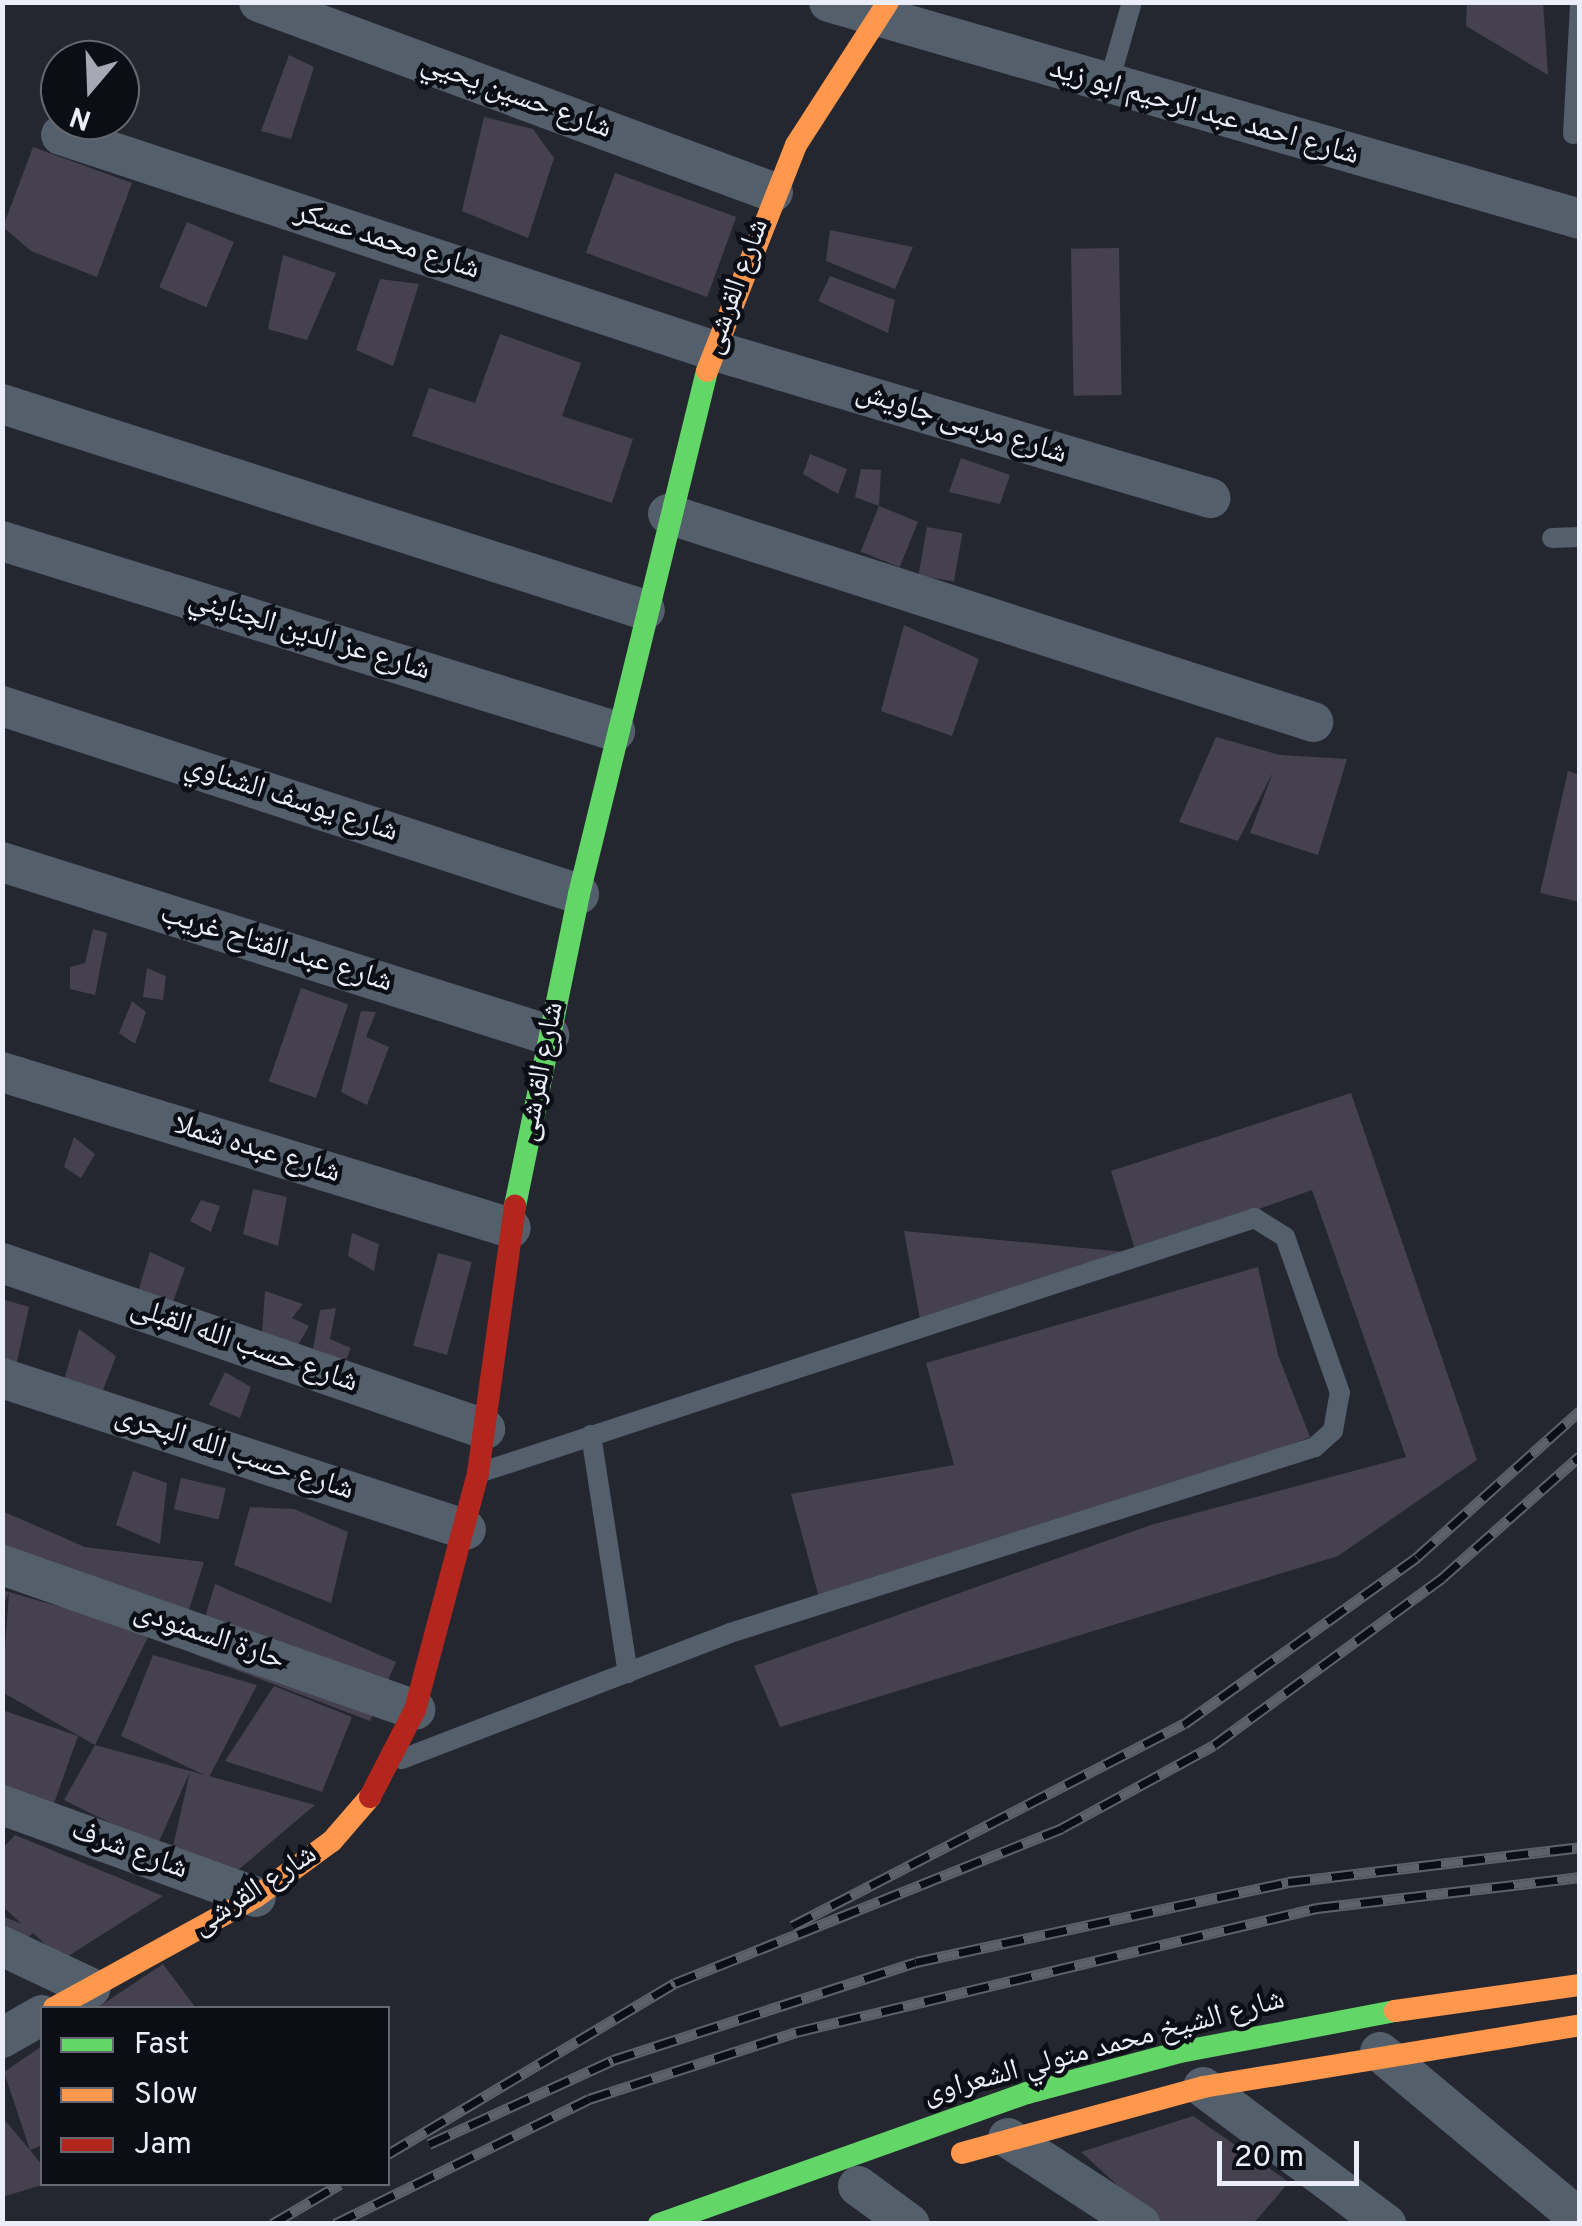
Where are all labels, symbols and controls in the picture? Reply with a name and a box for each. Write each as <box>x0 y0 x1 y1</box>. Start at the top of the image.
north arrow <box>40 40 140 140</box>
street label: شارع حسين يحيي <box>416 46 616 148</box>
street label: شارع احمد عبد الرحيم ابو زيد <box>1045 52 1363 174</box>
text: N <box>66 96 96 137</box>
street label: شارع محمد عسكر <box>290 195 484 289</box>
street label: شارع القرشى <box>696 214 778 360</box>
street label: شارع مرسى جاويش <box>851 375 1071 473</box>
street label: شارع عز الدين الجنايني <box>184 582 434 690</box>
street label: شارع يوسف الشناوي <box>180 749 402 851</box>
street label: شارع عبد الفتاح غريب <box>156 897 396 1001</box>
street label: شارع القرشى <box>511 999 573 1145</box>
street label: شارع عبده شملا <box>170 1108 344 1192</box>
street label: شارع حسب الله القبلى <box>126 1290 362 1402</box>
street label: شارع حسب الله البحرى <box>110 1398 358 1510</box>
street label: حارة السمنودى <box>129 1594 289 1680</box>
street label: شارع شرف <box>66 1813 192 1889</box>
street label: شارع القرشى <box>186 1837 324 1945</box>
street label: شارع الشيخ محمد متولي الشعراوى <box>919 1982 1289 2114</box>
legend <box>40 2006 390 2186</box>
text: Fast <box>134 2027 189 2064</box>
text: Slow <box>134 2077 198 2114</box>
scale bar <box>1222 2121 1364 2183</box>
text: Jam <box>134 2127 192 2164</box>
text: 20 m <box>1234 2140 1304 2177</box>

